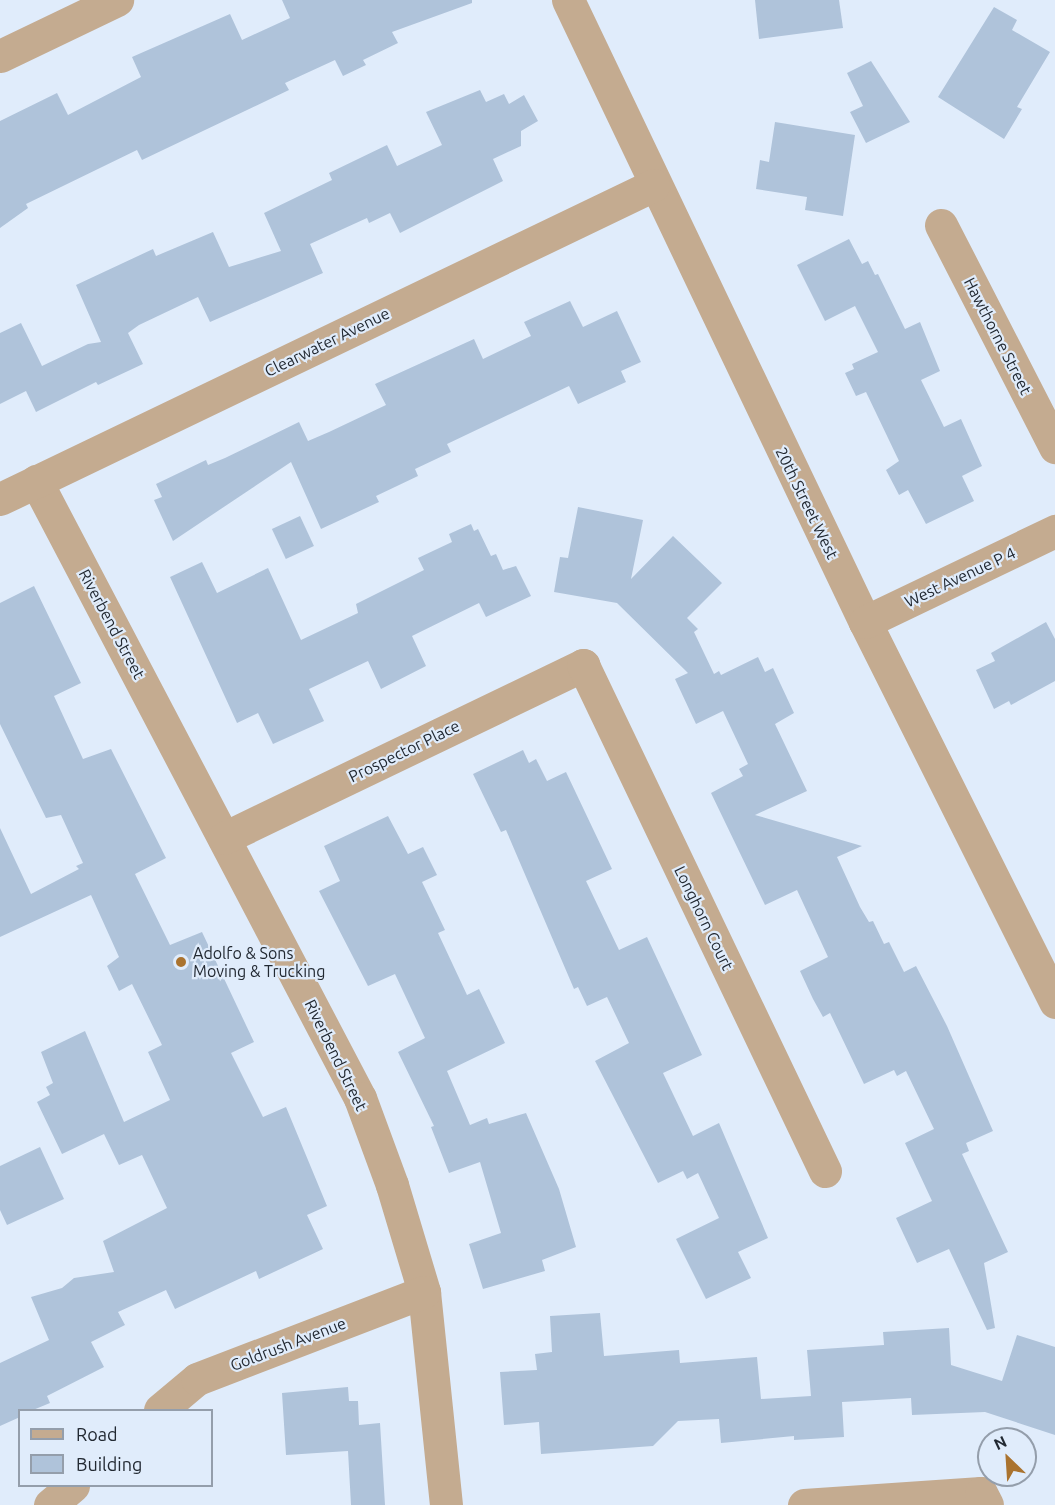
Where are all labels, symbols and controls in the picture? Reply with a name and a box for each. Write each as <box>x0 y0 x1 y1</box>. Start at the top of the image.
street label: Hawthorne Street <box>960 274 1036 398</box>
street label: Clearwater Avenue <box>261 303 393 381</box>
street label: 20th Street West <box>772 444 842 562</box>
street label: West Avenue P 4 <box>902 543 1018 611</box>
street label: Riverbend Street <box>75 566 149 682</box>
street label: Prospector Place <box>345 716 463 786</box>
street label: Longhorn Court <box>670 863 738 973</box>
place label: Adolfo & Sons Moving & Trucking <box>193 943 325 981</box>
marker: Adolfo & Sons Moving & Trucking <box>174 955 188 969</box>
street label: Riverbend Street <box>301 996 371 1114</box>
street label: Goldrush Avenue <box>227 1313 349 1375</box>
legend <box>18 1409 213 1487</box>
text: Road <box>76 1424 118 1444</box>
north arrow <box>977 1427 1037 1487</box>
text: N <box>991 1432 1009 1453</box>
text: Building <box>76 1454 142 1474</box>

